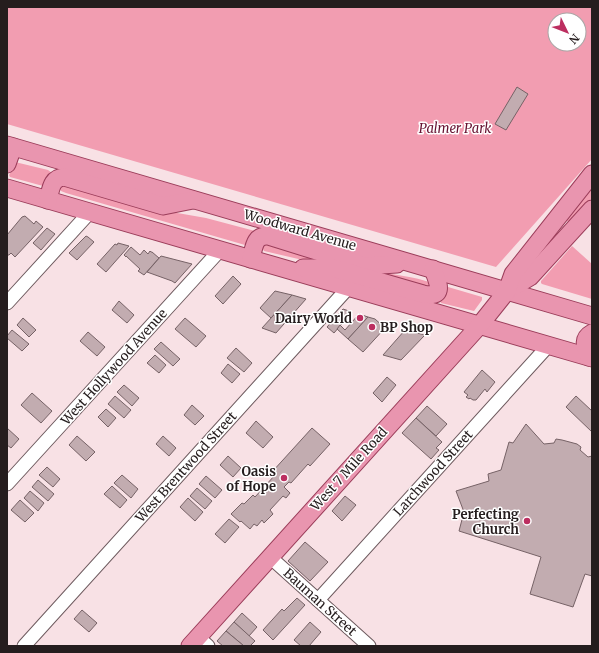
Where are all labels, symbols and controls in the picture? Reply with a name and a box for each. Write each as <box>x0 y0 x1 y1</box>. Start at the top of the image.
north arrow <box>547 12 587 52</box>
text: N <box>566 31 582 47</box>
park label: Palmer Park <box>419 120 491 137</box>
street label: Woodward Avenue <box>241 206 358 254</box>
street label: West Hollywood Avenue <box>57 305 171 429</box>
place label: Dairy World <box>275 310 352 327</box>
marker: Dairy World <box>355 313 365 323</box>
place label: BP Shop <box>380 319 433 336</box>
marker: BP Shop <box>367 322 377 332</box>
street label: West Brentwood Street <box>131 408 240 527</box>
street label: West 7 Mile Road <box>306 424 391 515</box>
street label: Larchwood Street <box>390 426 476 520</box>
place label: Oasis of Hope <box>226 463 276 495</box>
marker: Oasis of Hope <box>279 473 289 483</box>
place label: Perfecting Church <box>452 506 519 538</box>
marker: Perfecting Church <box>522 516 532 526</box>
street label: Bauman Street <box>280 565 360 639</box>

